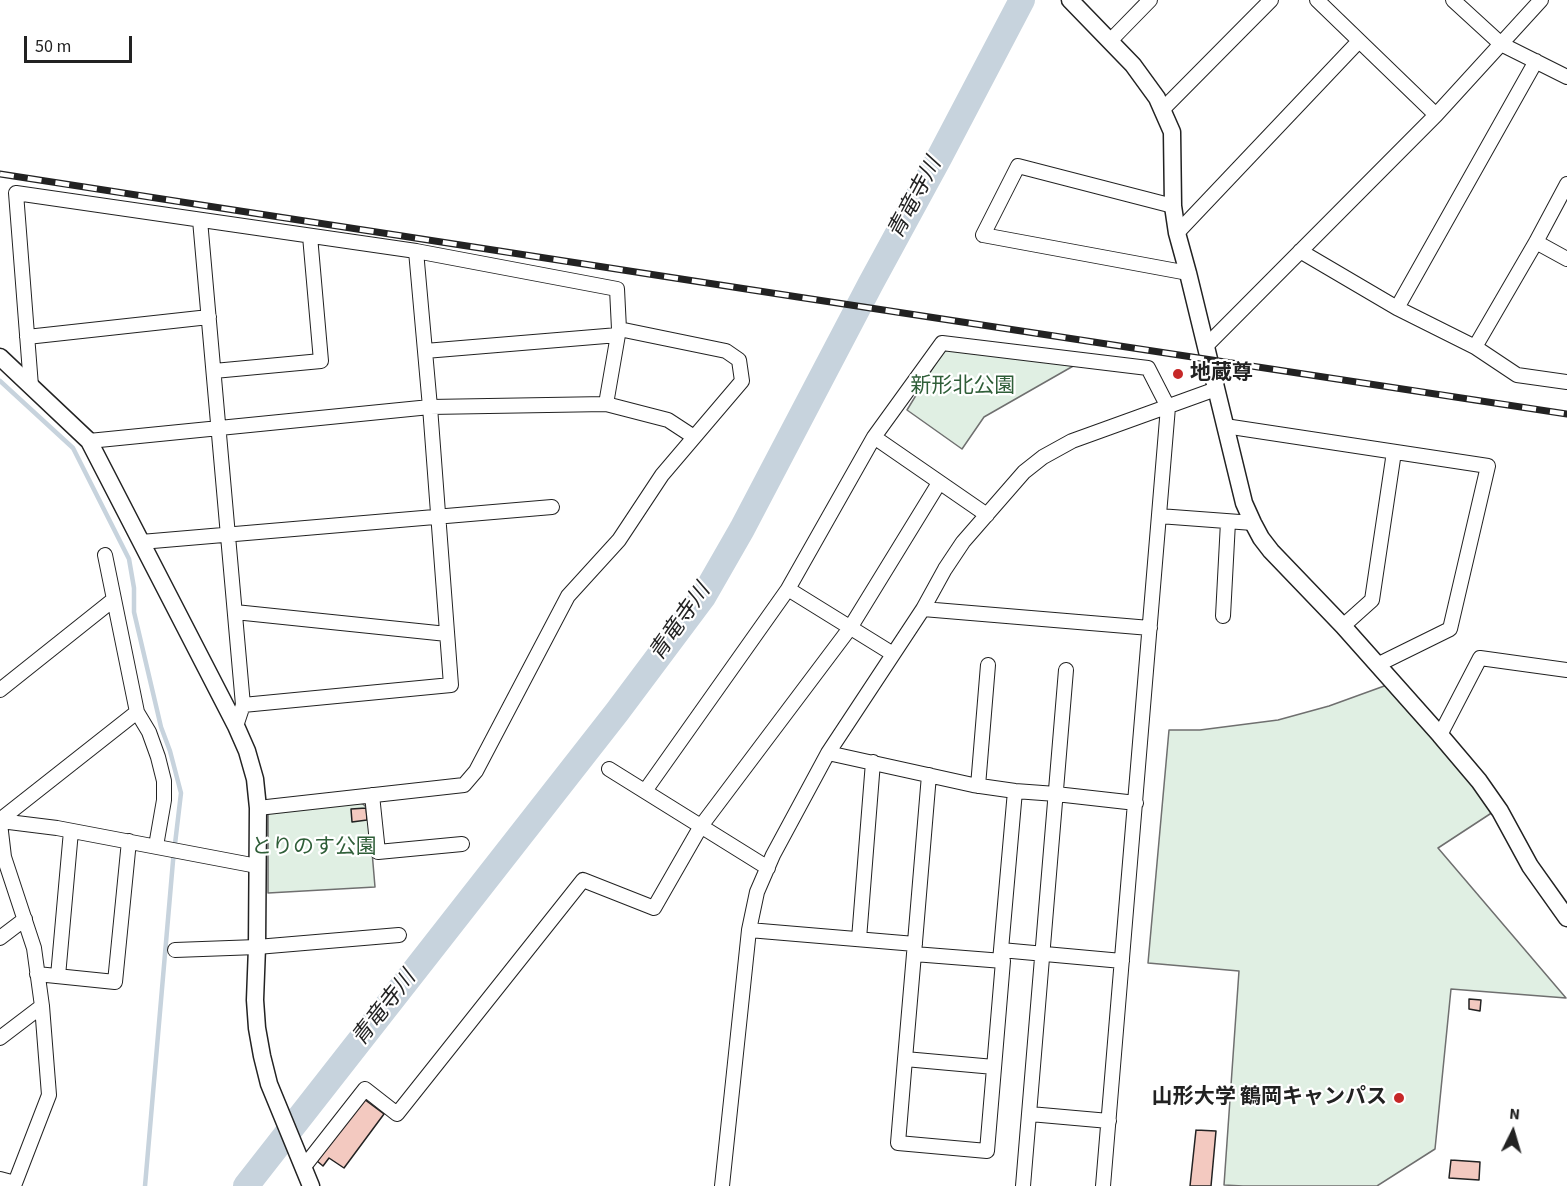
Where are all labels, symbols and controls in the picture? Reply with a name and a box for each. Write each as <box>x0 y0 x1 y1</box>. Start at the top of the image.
scale bar <box>27 24 135 62</box>
text: 50 m <box>35 34 71 59</box>
water label: 青竜寺川 <box>884 154 948 244</box>
place label: 地蔵尊 <box>1190 361 1253 387</box>
marker: 地蔵尊 <box>1171 367 1185 381</box>
park label: 新形北公園 <box>911 374 1015 400</box>
water label: 青竜寺川 <box>645 579 717 667</box>
park label: とりのす公園 <box>251 835 377 861</box>
water label: 青竜寺川 <box>348 966 422 1052</box>
place label: 山形大学 鶴岡キャンパス <box>1152 1085 1387 1111</box>
marker: 山形大学 鶴岡キャンパス <box>1392 1091 1406 1105</box>
north arrow <box>1483 1102 1543 1162</box>
text: N <box>1508 1103 1521 1125</box>

